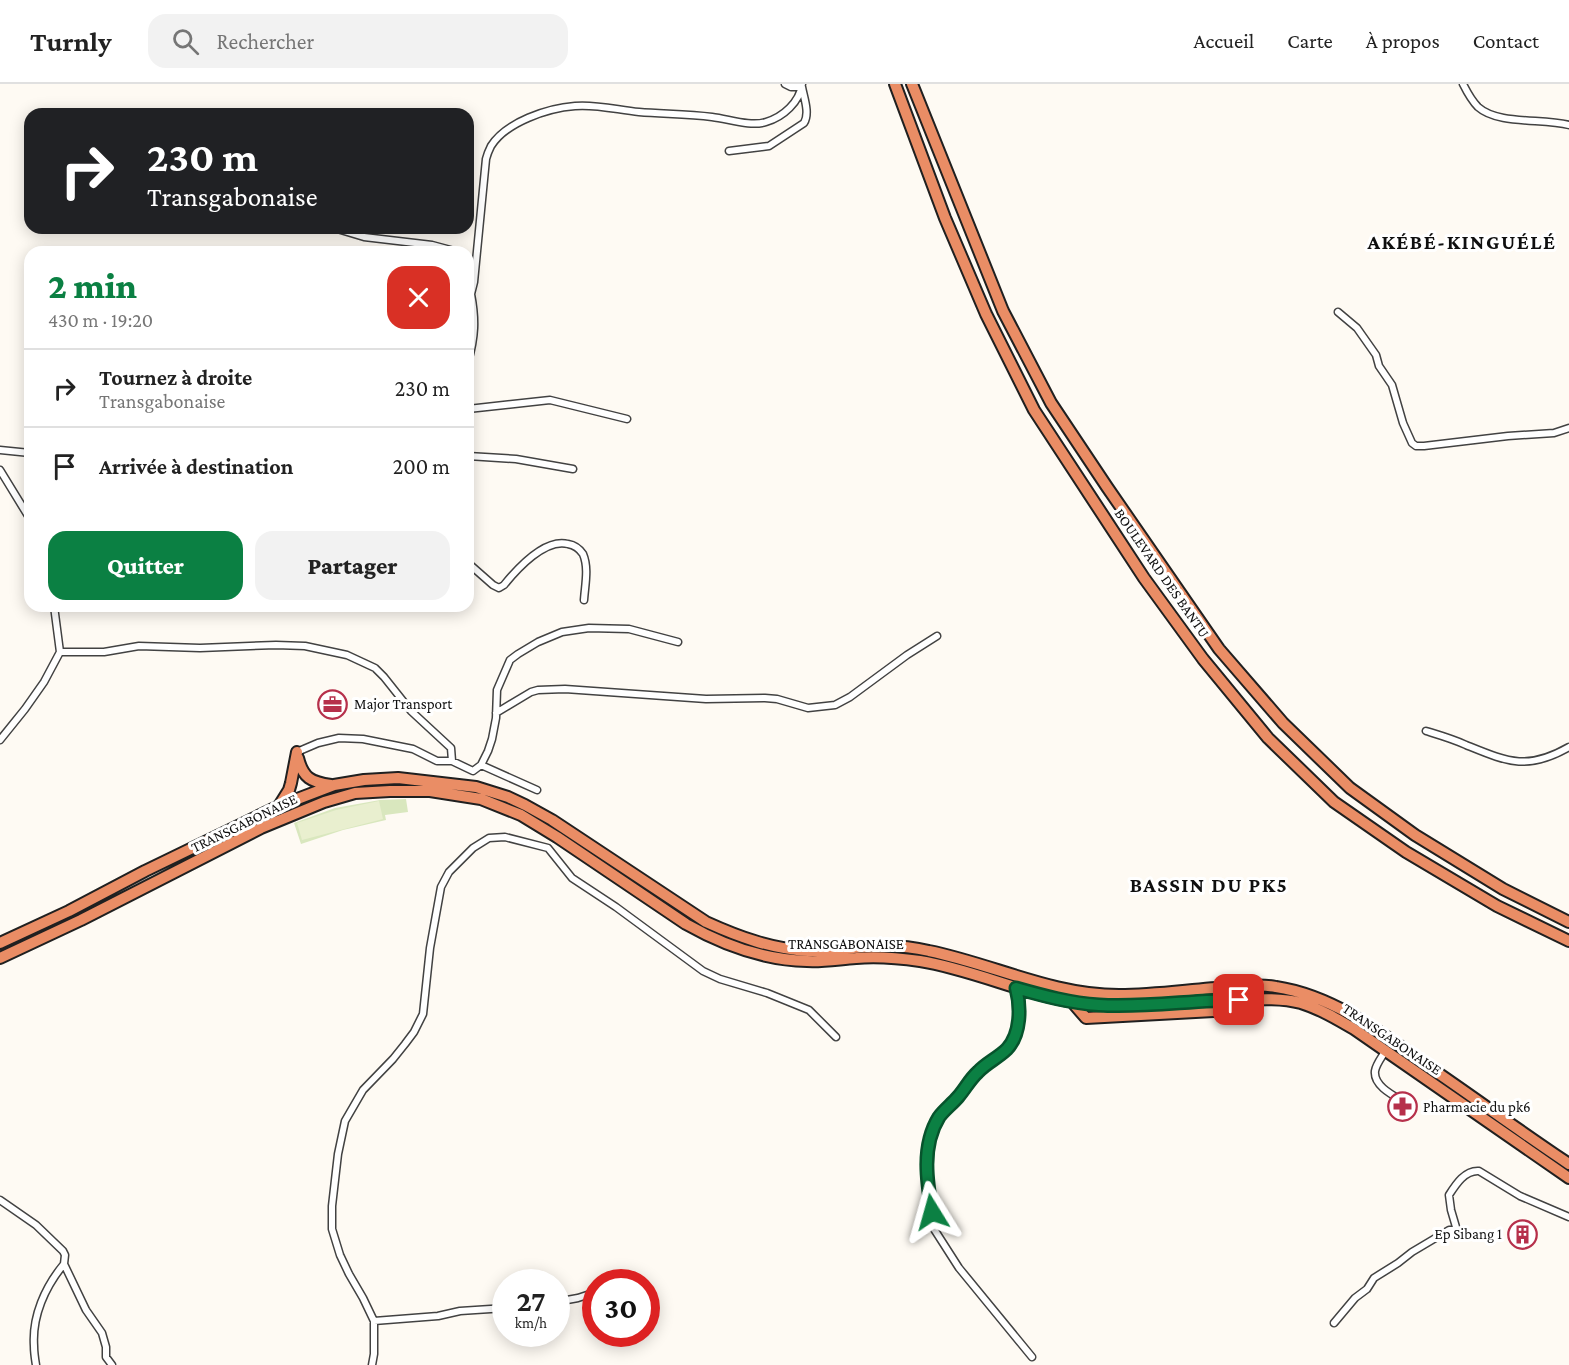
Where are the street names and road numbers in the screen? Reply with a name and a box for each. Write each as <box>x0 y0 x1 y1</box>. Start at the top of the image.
street label: BOULEVARD DES BANTU <box>1111 506 1213 641</box>
street label: TRANSGABONAISE <box>188 790 300 856</box>
street label: TRANSGABONAISE <box>788 936 904 952</box>
street label: TRANSGABONAISE <box>1340 1000 1444 1078</box>

